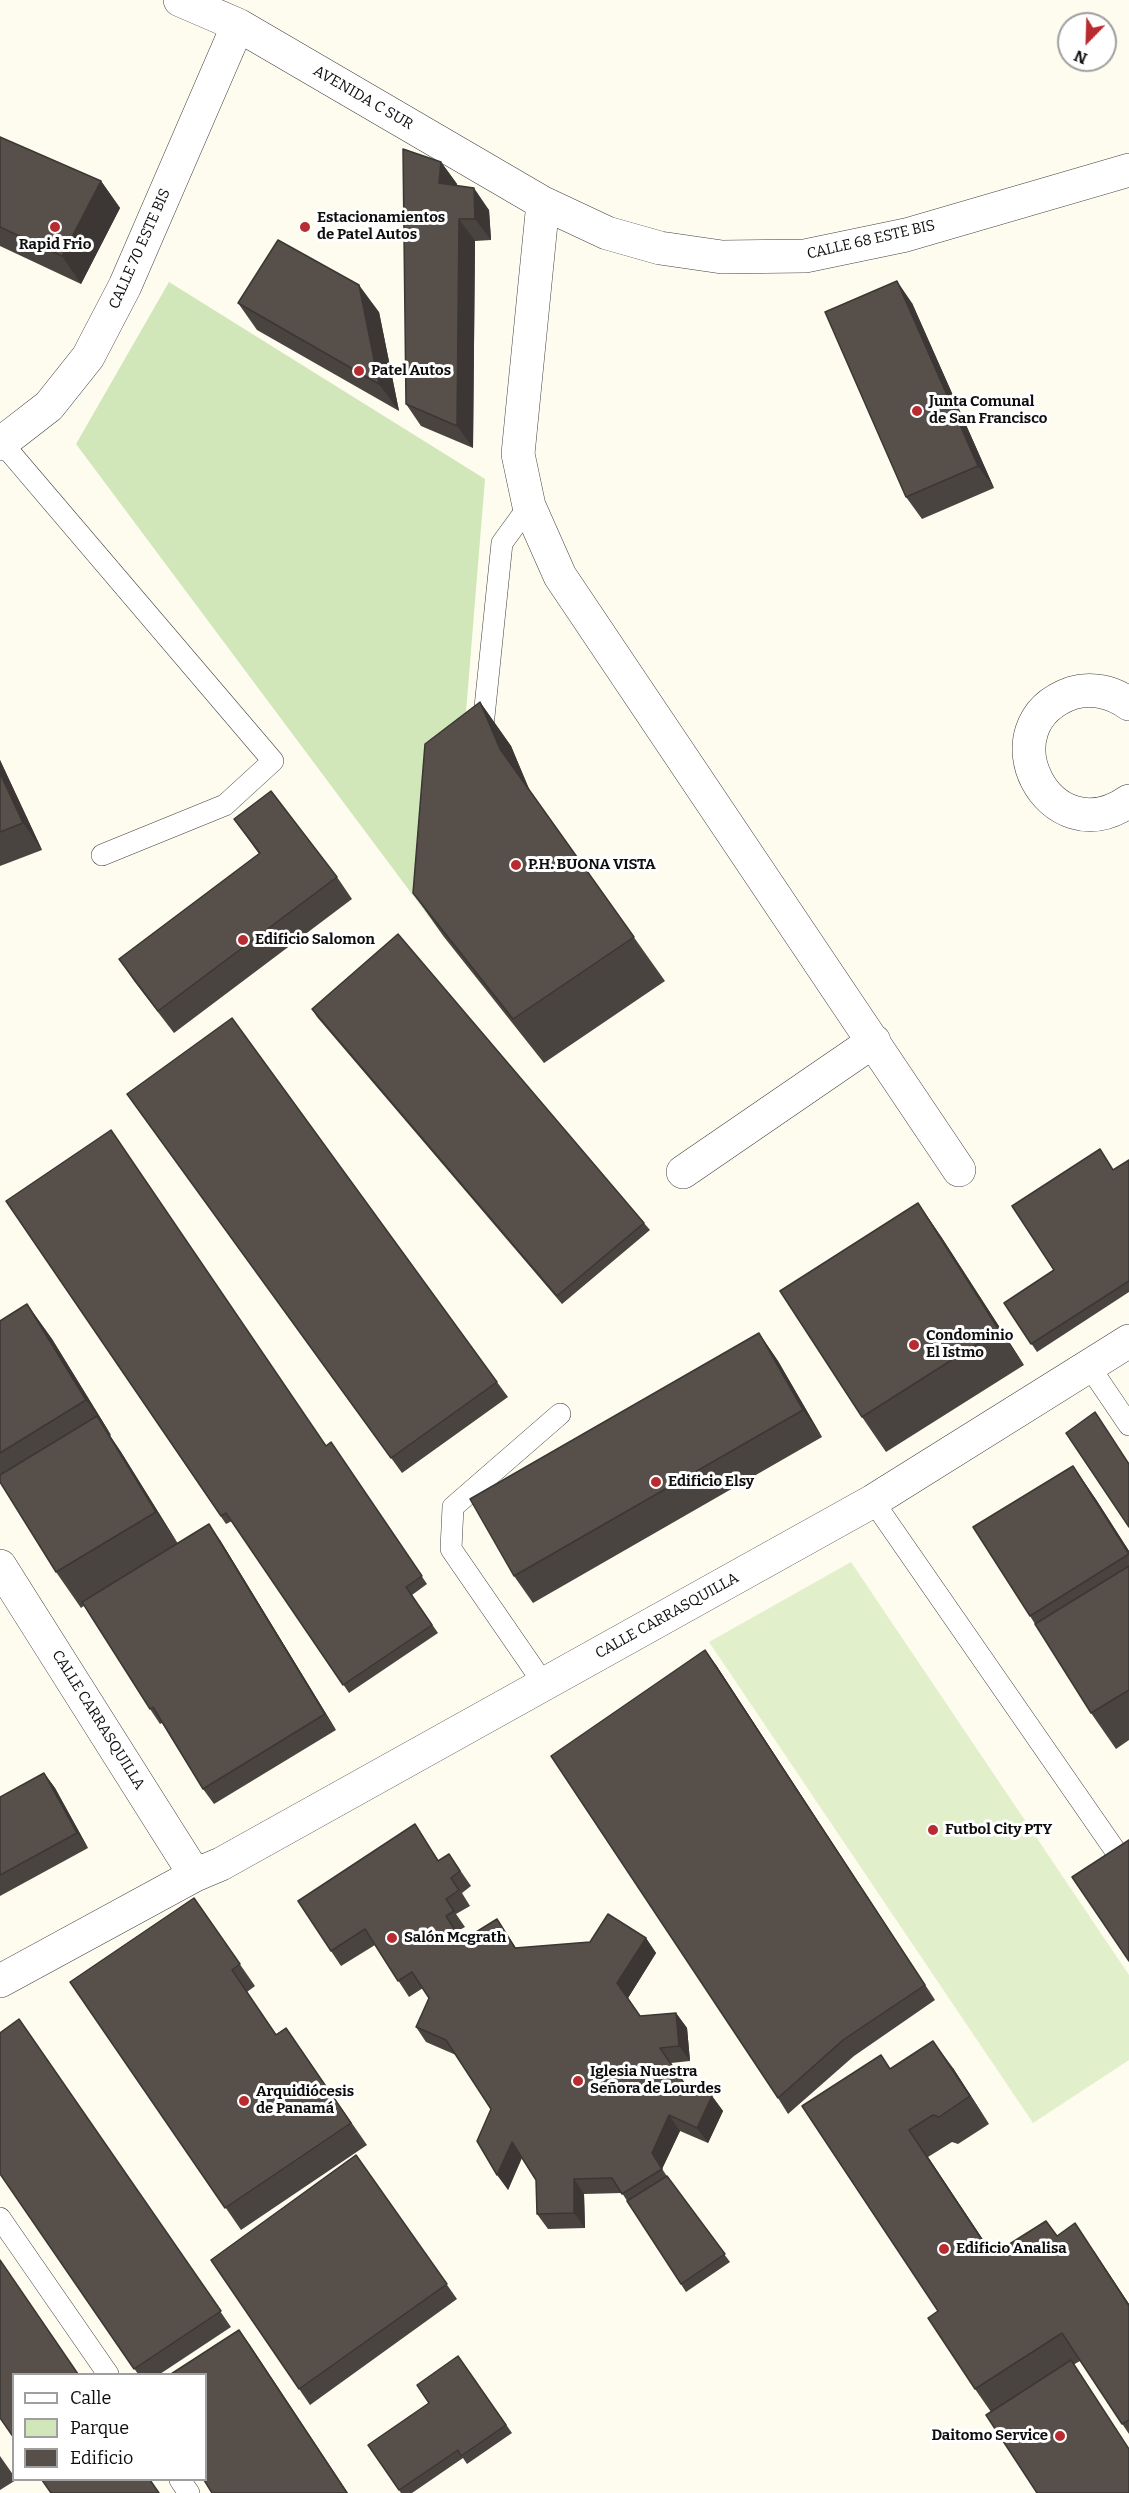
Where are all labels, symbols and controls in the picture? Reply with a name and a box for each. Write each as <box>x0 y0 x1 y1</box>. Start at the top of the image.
north arrow <box>1057 12 1117 72</box>
text: N <box>1071 46 1090 68</box>
street label: AVENIDA C SUR <box>310 62 416 134</box>
street label: CALLE 70 ESTE BIS <box>105 186 175 312</box>
place label: Estacionamientos de Patel Autos <box>317 209 445 244</box>
street label: CALLE 68 ESTE BIS <box>805 217 937 263</box>
marker: Rapid Frio <box>48 220 62 234</box>
marker: Estacionamientos de Patel Autos <box>298 220 312 234</box>
place label: Rapid Frio <box>19 236 91 254</box>
place label: Patel Autos <box>371 362 451 380</box>
marker: Patel Autos <box>352 364 366 378</box>
place label: Junta Comunal de San Francisco <box>929 393 1047 428</box>
marker: Junta Comunal de San Francisco <box>910 404 924 418</box>
place label: P.H. BUONA VISTA <box>528 856 656 874</box>
marker: P.H. BUONA VISTA <box>509 858 523 872</box>
place label: Edificio Salomon <box>255 931 375 949</box>
marker: Edificio Salomon <box>236 933 250 947</box>
place label: Condominio El Istmo <box>926 1327 1013 1362</box>
marker: Condominio El Istmo <box>907 1338 921 1352</box>
place label: Edificio Elsy <box>668 1473 754 1491</box>
marker: Edificio Elsy <box>649 1475 663 1489</box>
street label: CALLE CARRASQUILLA <box>592 1569 742 1663</box>
street label: CALLE CARRASQUILLA <box>48 1647 148 1793</box>
place label: Futbol City PTY <box>945 1821 1052 1839</box>
marker: Futbol City PTY <box>926 1823 940 1837</box>
place label: Salón Mcgrath <box>404 1929 506 1947</box>
marker: Salón Mcgrath <box>385 1931 399 1945</box>
place label: Iglesia Nuestra Señora de Lourdes <box>590 2063 721 2098</box>
marker: Iglesia Nuestra Señora de Lourdes <box>571 2074 585 2088</box>
place label: Arquidiócesis de Panamá <box>256 2083 354 2118</box>
marker: Arquidiócesis de Panamá <box>237 2094 251 2108</box>
place label: Edificio Analisa <box>956 2240 1067 2258</box>
marker: Edificio Analisa <box>937 2242 951 2256</box>
legend <box>12 2373 207 2481</box>
text: Calle <box>70 2387 111 2409</box>
text: Parque <box>70 2417 129 2439</box>
place label: Daitomo Service <box>931 2427 1048 2445</box>
marker: Daitomo Service <box>1053 2429 1067 2443</box>
text: Edificio <box>70 2447 133 2469</box>

